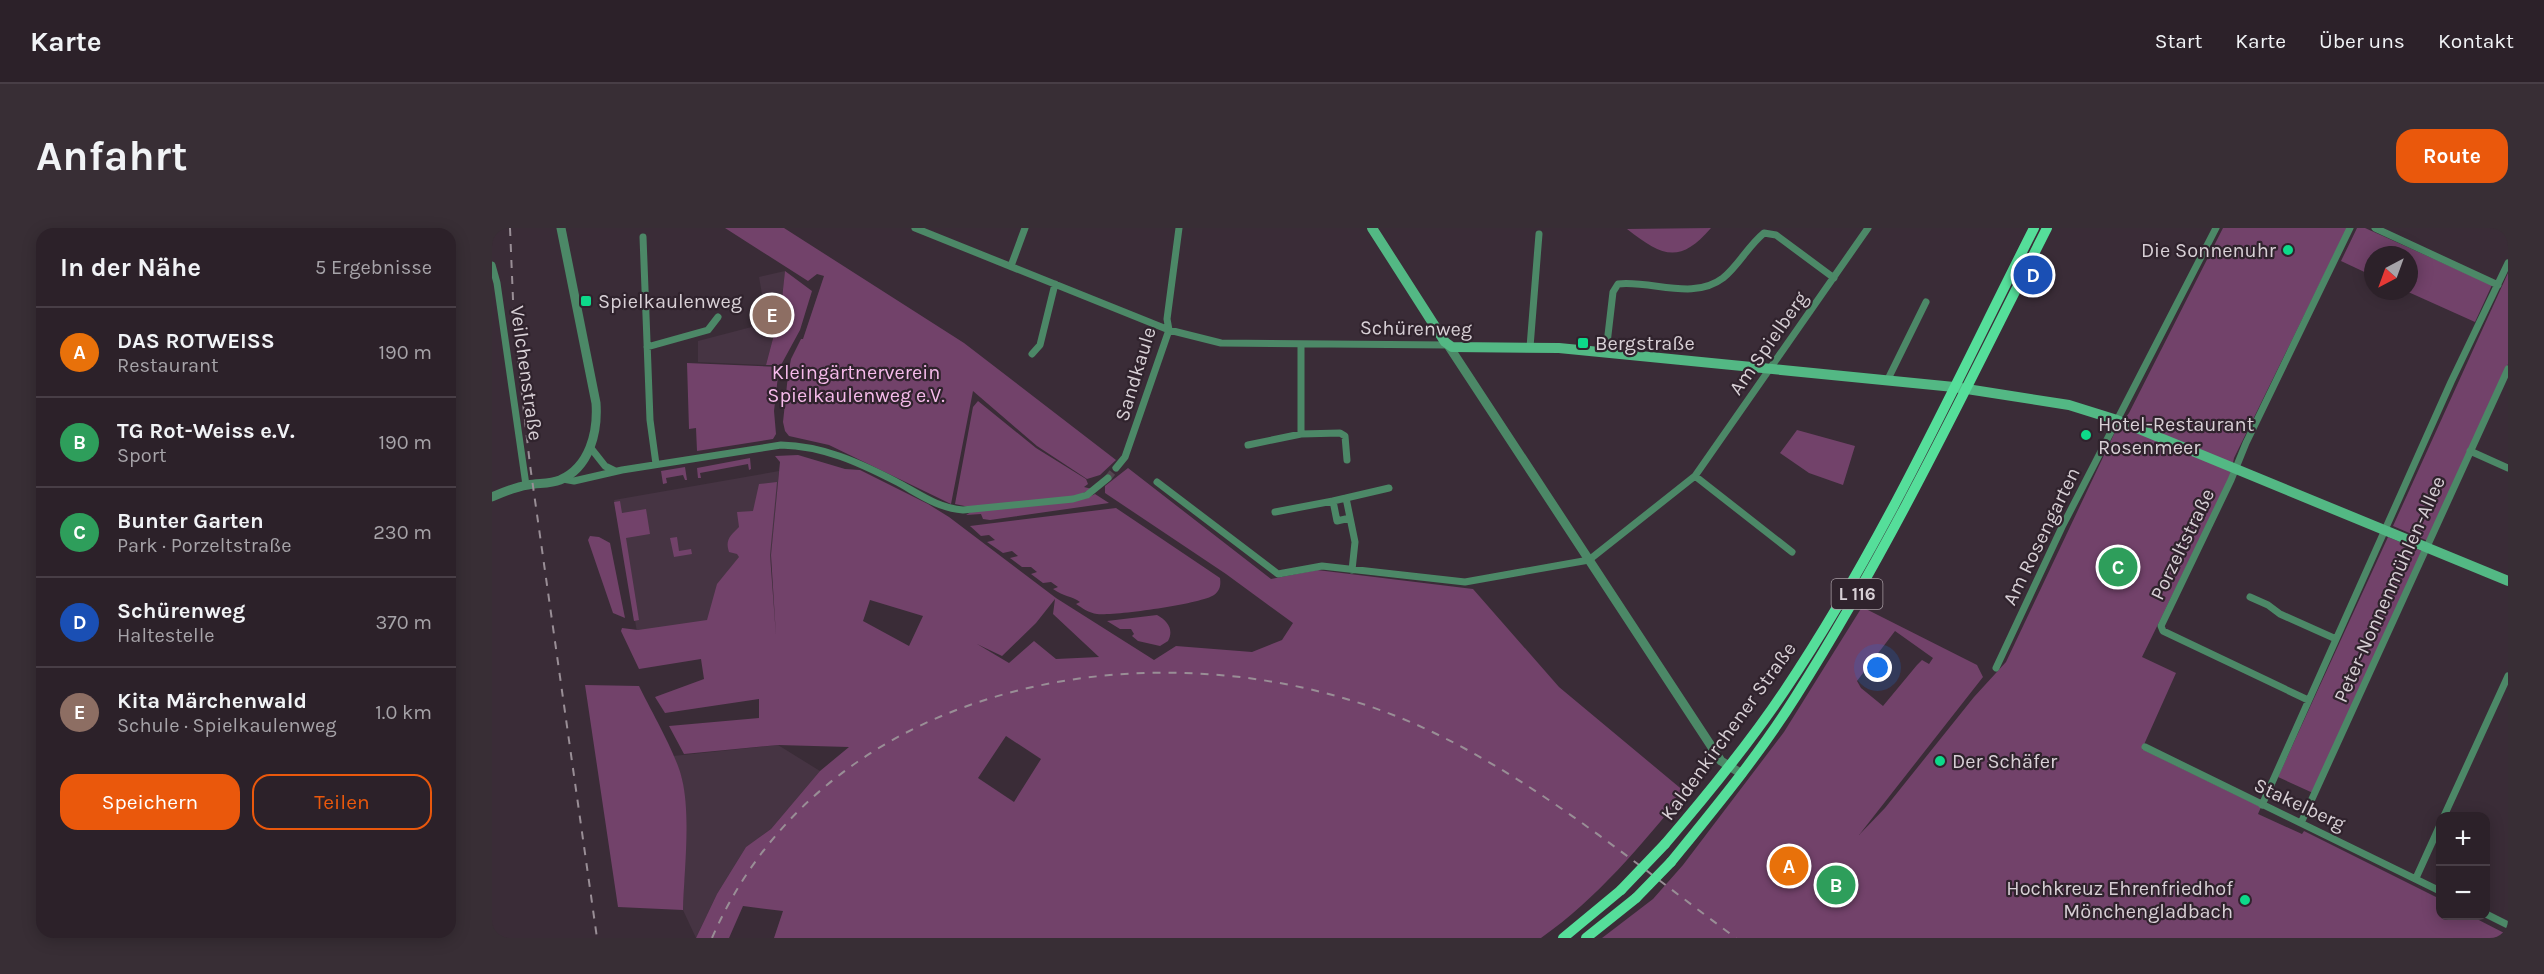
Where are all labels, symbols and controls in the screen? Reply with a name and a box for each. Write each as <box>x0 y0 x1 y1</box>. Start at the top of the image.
text: Karte <box>30 25 102 58</box>
text: Start <box>2155 29 2202 53</box>
text: Karte <box>2235 29 2286 53</box>
text: Über uns <box>2319 29 2405 53</box>
text: Kontakt <box>2438 29 2514 53</box>
button: Route <box>2396 129 2508 183</box>
text: Anfahrt <box>36 131 188 181</box>
place label: Die Sonnenuhr <box>2141 239 2277 262</box>
marker: Die Sonnenuhr <box>2281 243 2295 257</box>
north arrow <box>2364 246 2418 300</box>
text: In der Nähe <box>60 252 201 283</box>
pin: D <box>2014 252 2052 298</box>
text: 5 Ergebnisse <box>315 256 432 279</box>
street label: Am Spielberg <box>1724 287 1812 399</box>
place label: Spielkaulenweg <box>598 290 742 313</box>
pin: E <box>752 292 792 338</box>
marker: Spielkaulenweg <box>579 294 593 308</box>
street label: Veilchenstraße <box>506 304 547 442</box>
street label: Schürenweg <box>1360 316 1472 341</box>
street label: Sandkaule <box>1110 324 1161 424</box>
text: DAS ROTWEISS <box>117 328 275 354</box>
place label: Bergstraße <box>1595 332 1695 355</box>
marker: Bergstraße <box>1576 336 1590 350</box>
text: A <box>73 341 86 364</box>
text: 190 m <box>378 341 432 364</box>
text: Restaurant <box>117 354 219 377</box>
park label: Kleingärtnerverein Spielkaulenweg e.V. <box>767 361 945 407</box>
place label: Hotel-Restaurant Rosenmeer <box>2098 413 2255 459</box>
text: TG Rot-Weiss e.V. <box>117 418 295 444</box>
marker: Hotel-Restaurant Rosenmeer <box>2079 428 2093 442</box>
text: B <box>73 431 86 454</box>
text: 190 m <box>378 431 432 454</box>
text: Sport <box>117 444 166 467</box>
street label: Am Rosengarten <box>1998 464 2085 609</box>
street label: Peter-Nonnenmühlen-Allee <box>2329 472 2450 706</box>
street label: Porzeltstraße <box>2146 485 2219 604</box>
text: Bunter Garten <box>117 508 264 534</box>
text: C <box>73 521 86 544</box>
text: 230 m <box>373 521 432 544</box>
text: Park · Porzeltstraße <box>117 534 292 557</box>
pin: C <box>2098 544 2138 590</box>
road number: L 116 <box>1832 579 1882 609</box>
text: Schürenweg <box>117 598 245 624</box>
text: D <box>73 611 86 634</box>
text: 370 m <box>375 611 432 634</box>
text: Haltestelle <box>117 624 215 647</box>
street label: Kaldenkirchener Straße <box>1656 638 1801 825</box>
your location <box>1863 653 1892 682</box>
text: Kita Märchenwald <box>117 688 307 714</box>
text: E <box>74 701 85 724</box>
text: 1.0 km <box>375 701 432 724</box>
text: Schule · Spielkaulenweg <box>117 714 337 737</box>
place label: Der Schäfer <box>1952 750 2058 773</box>
marker: Der Schäfer <box>1933 754 1947 768</box>
street label: Stakelberg <box>2250 773 2349 836</box>
button: Speichern <box>60 774 240 830</box>
button: Teilen <box>252 774 432 830</box>
map controls <box>2436 812 2490 920</box>
button: + <box>2436 812 2490 866</box>
pin: A <box>1770 844 1808 888</box>
pin: B <box>1816 862 1856 908</box>
button: − <box>2436 866 2490 920</box>
place label: Hochkreuz Ehrenfriedhof Mönchengladbach <box>2006 877 2233 923</box>
marker: Hochkreuz Ehrenfriedhof Mönchengladbach <box>2238 893 2252 907</box>

